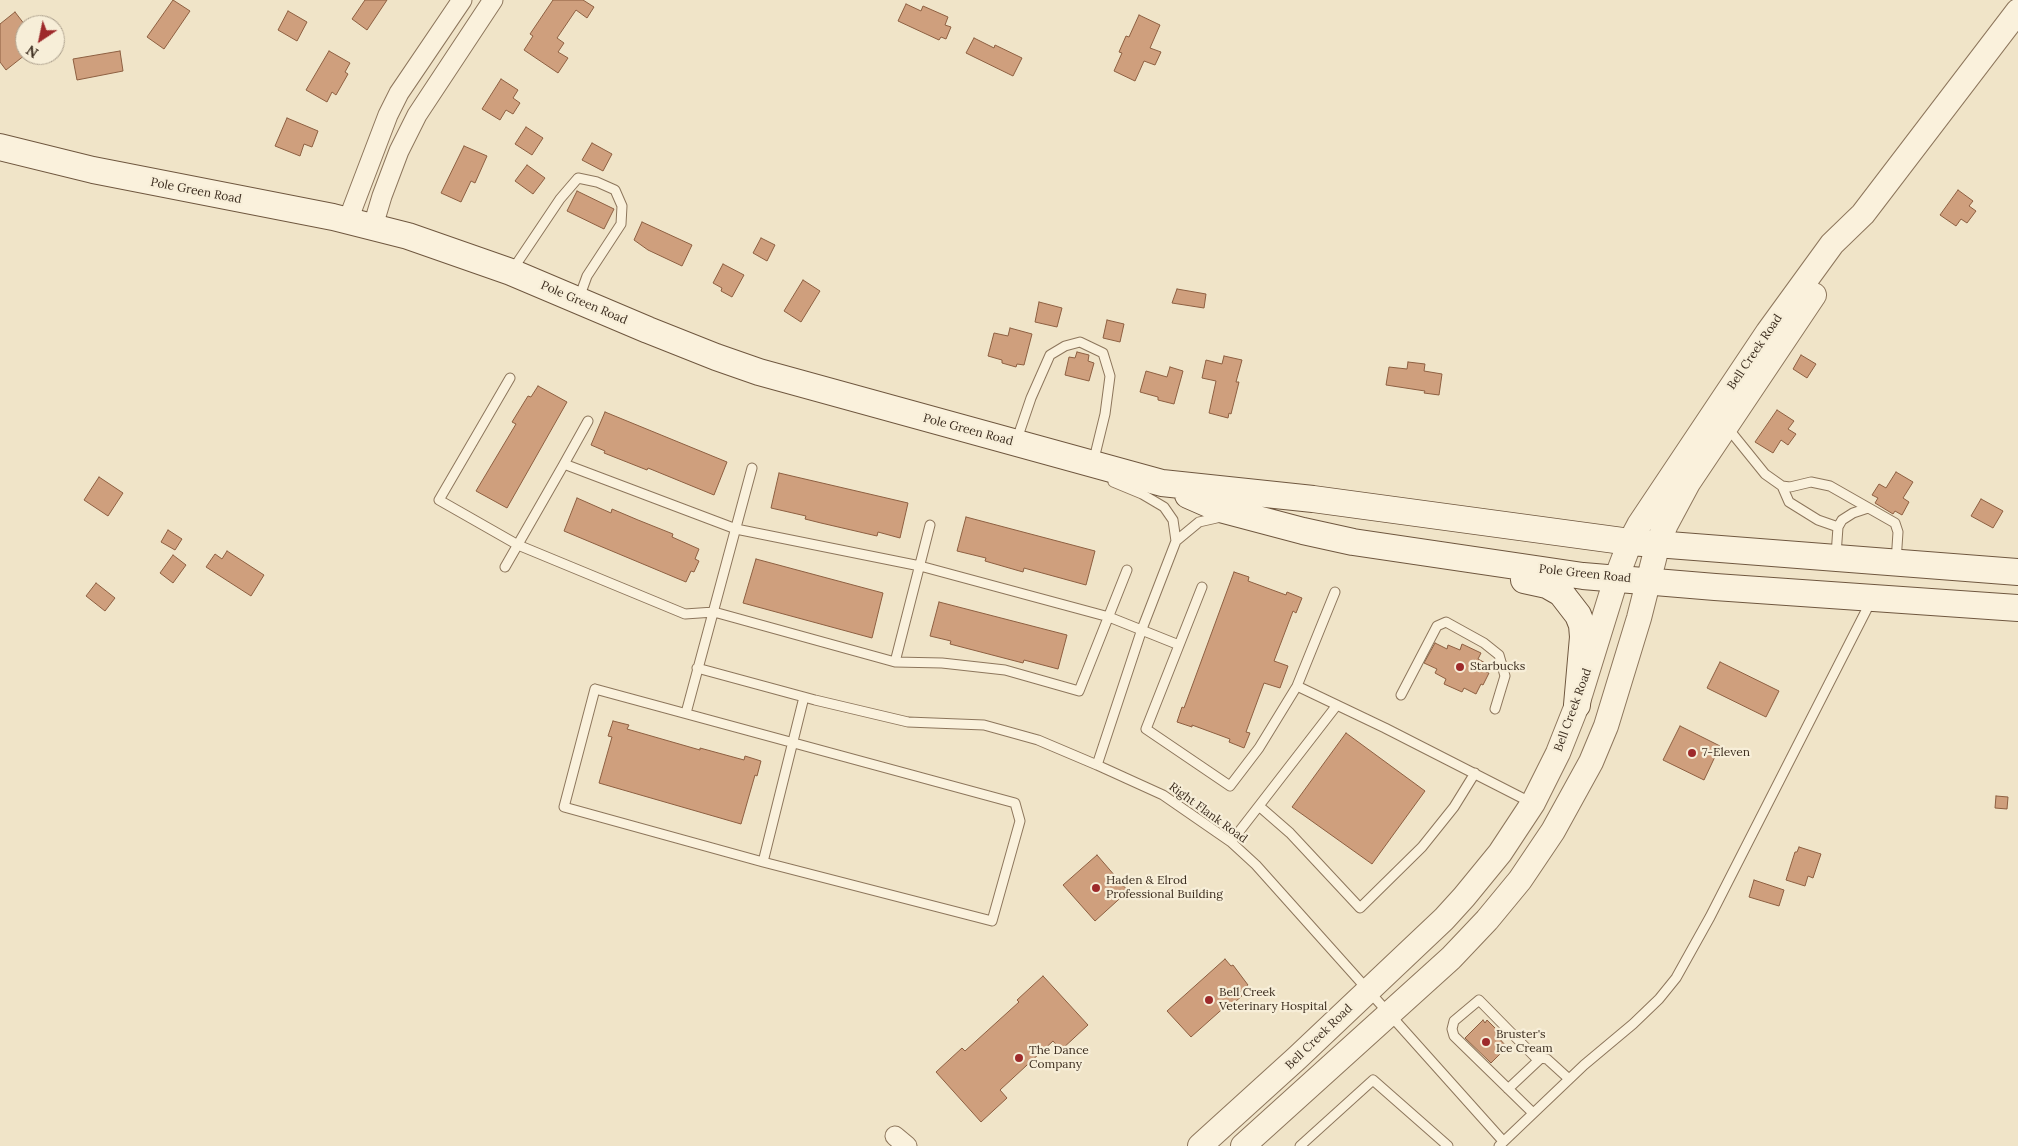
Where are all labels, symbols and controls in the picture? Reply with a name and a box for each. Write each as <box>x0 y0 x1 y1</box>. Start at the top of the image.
north arrow <box>15 15 65 65</box>
text: N <box>23 41 42 62</box>
street label: Pole Green Road <box>149 175 243 207</box>
street label: Pole Green Road <box>539 278 629 328</box>
street label: Bell Creek Road <box>1725 312 1785 392</box>
street label: Pole Green Road <box>921 411 1015 449</box>
street label: Pole Green Road <box>1538 562 1632 586</box>
place label: Starbucks <box>1470 660 1525 674</box>
marker: Starbucks <box>1454 661 1466 673</box>
street label: Bell Creek Road <box>1551 666 1595 754</box>
place label: 7-Eleven <box>1702 746 1750 760</box>
marker: 7-Eleven <box>1686 747 1698 759</box>
street label: Right Flank Road <box>1166 780 1250 846</box>
place label: Haden & Elrod Professional Building <box>1106 874 1223 902</box>
marker: Haden & Elrod Professional Building <box>1090 882 1102 894</box>
place label: Bell Creek Veterinary Hospital <box>1219 986 1327 1014</box>
marker: Bell Creek Veterinary Hospital <box>1203 994 1215 1006</box>
street label: Bell Creek Road <box>1283 1001 1355 1073</box>
place label: Bruster's Ice Cream <box>1496 1028 1553 1056</box>
marker: Bruster's Ice Cream <box>1480 1036 1492 1048</box>
place label: The Dance Company <box>1029 1044 1089 1072</box>
marker: The Dance Company <box>1013 1052 1025 1064</box>

